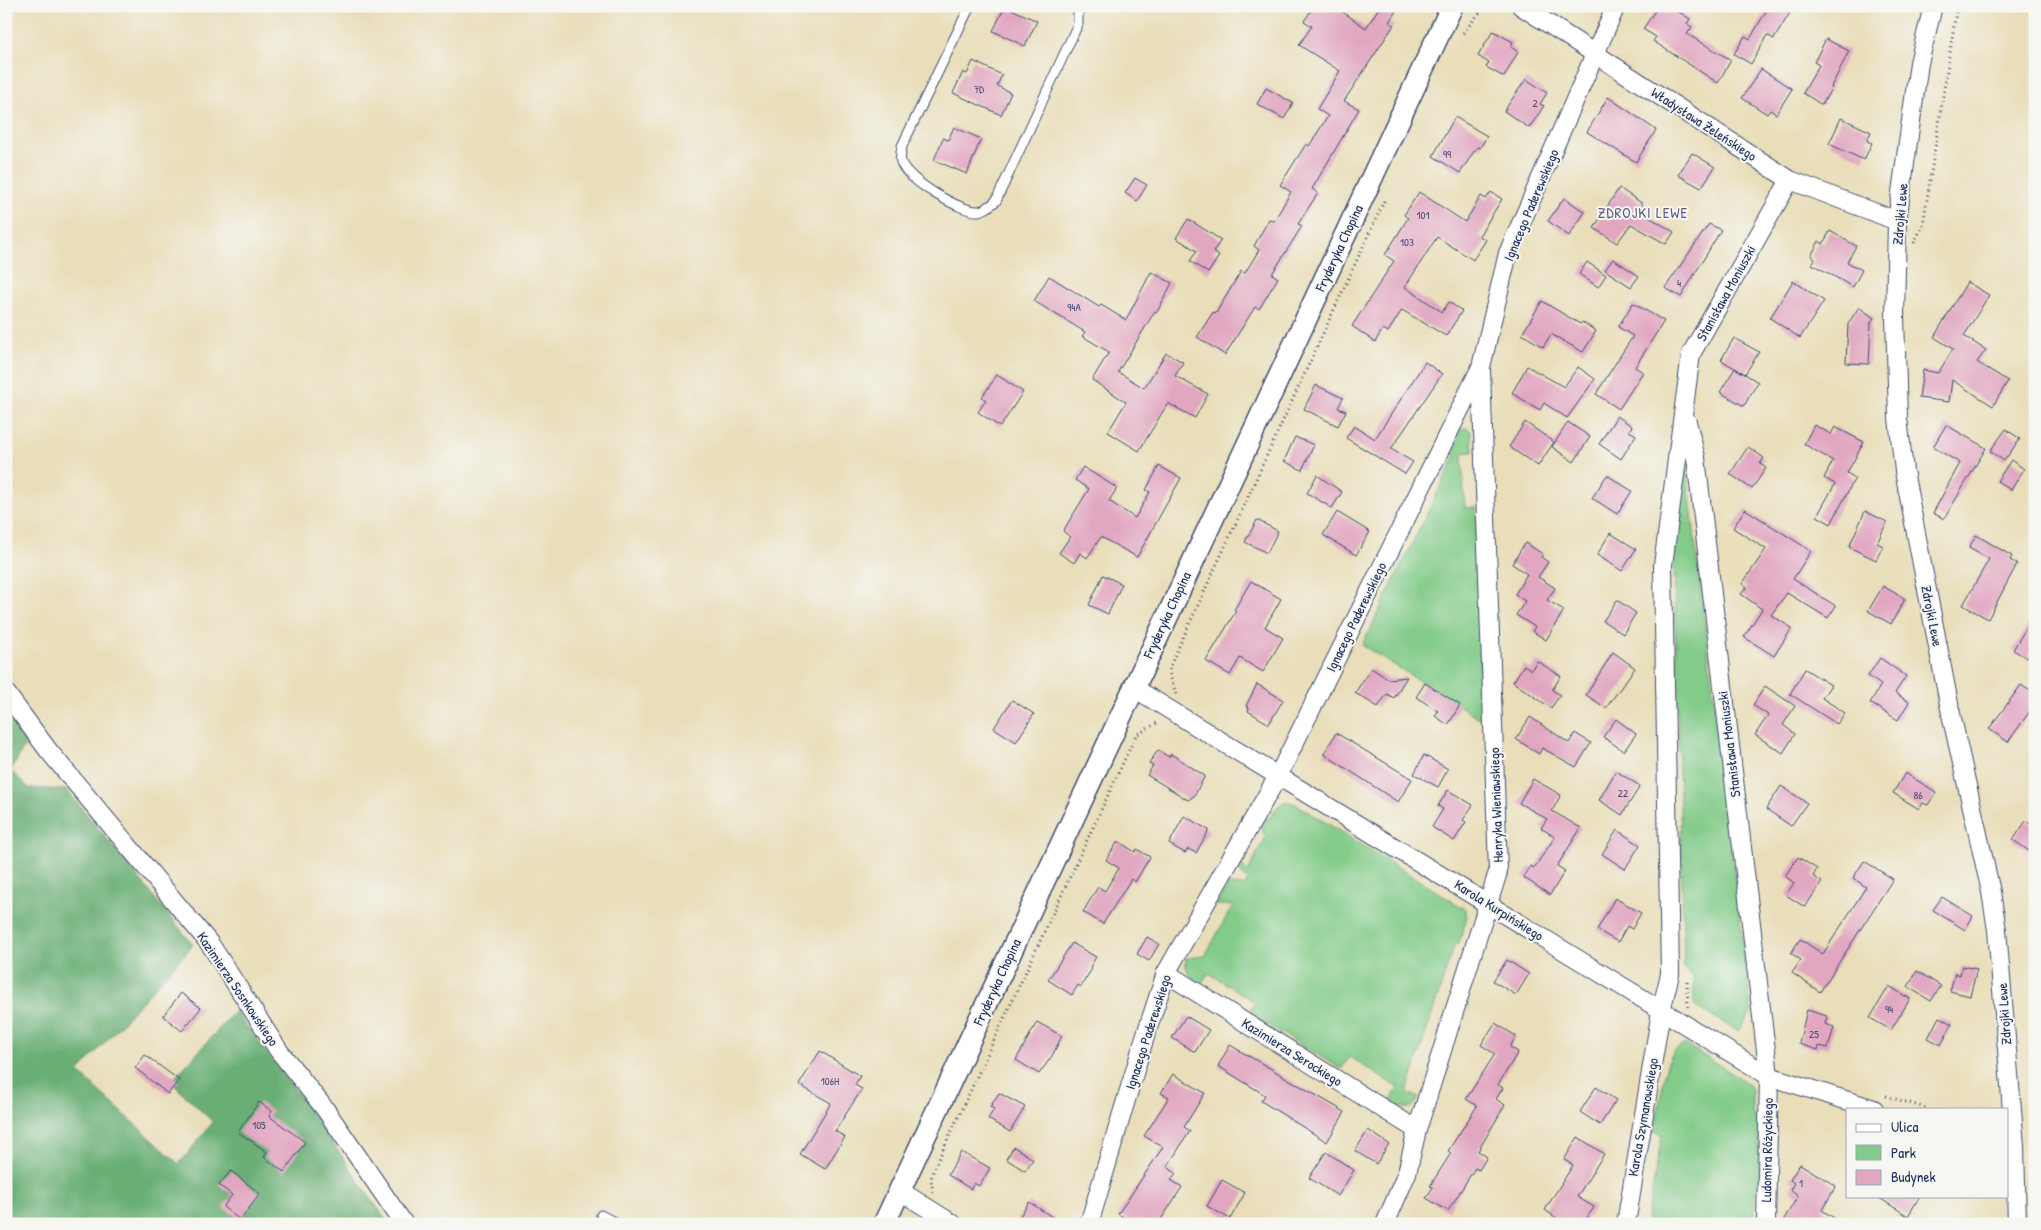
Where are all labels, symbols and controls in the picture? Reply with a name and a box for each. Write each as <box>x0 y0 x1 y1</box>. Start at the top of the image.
house number: 7D <box>974 82 985 96</box>
street label: Władysława Żeleńskiego <box>1647 82 1761 166</box>
house number: 2 <box>1532 96 1538 110</box>
street label: Ignacego Paderewskiego <box>1498 146 1564 264</box>
house number: 99 <box>1443 147 1451 161</box>
street label: Zdrojki Lewe <box>1887 182 1913 246</box>
street label: Fryderyka Chopina <box>1310 201 1368 296</box>
district label: ZDROJKI LEWE <box>1598 202 1688 223</box>
house number: 101 <box>1417 208 1429 222</box>
house number: 103 <box>1400 235 1414 249</box>
street label: Stanisława Moniuszki <box>1691 241 1760 344</box>
house number: 4 <box>1677 276 1681 290</box>
house number: 94A <box>1067 300 1081 314</box>
street label: Ignacego Paderewskiego <box>1321 558 1391 675</box>
street label: Fryderyka Chopina <box>1138 568 1196 663</box>
street label: Zdrojki Lewe <box>1916 584 1948 649</box>
street label: Stanisława Moniuszki <box>1713 690 1744 798</box>
street label: Henryka Wieniawskiego <box>1484 747 1508 863</box>
house number: 22 <box>1618 786 1628 800</box>
house number: 86 <box>1913 788 1923 802</box>
street label: Karola Kurpińskiego <box>1451 875 1548 946</box>
street label: Kazimierza Sosnkowskiego <box>192 928 284 1050</box>
street label: Fryderyka Chopina <box>968 935 1026 1030</box>
street label: Ignacego Paderewskiego <box>1120 972 1176 1092</box>
street label: Zdrojki Lewe <box>1992 982 2016 1046</box>
house number: 94 <box>1885 1002 1893 1016</box>
street label: Kazimierza Serockiego <box>1238 1013 1346 1091</box>
house number: 25 <box>1809 1027 1819 1041</box>
street label: Karola Szymanowskiego <box>1623 1056 1663 1178</box>
house number: 106H <box>821 1074 839 1088</box>
street label: Ludomira Różyckiego <box>1756 1097 1778 1202</box>
legend <box>1846 1108 2008 1198</box>
text: Ulica <box>1891 1116 1918 1137</box>
house number: 105 <box>252 1118 266 1132</box>
text: Park <box>1891 1142 1916 1163</box>
text: Budynek <box>1891 1166 1936 1187</box>
house number: 1 <box>1799 1176 1803 1190</box>

